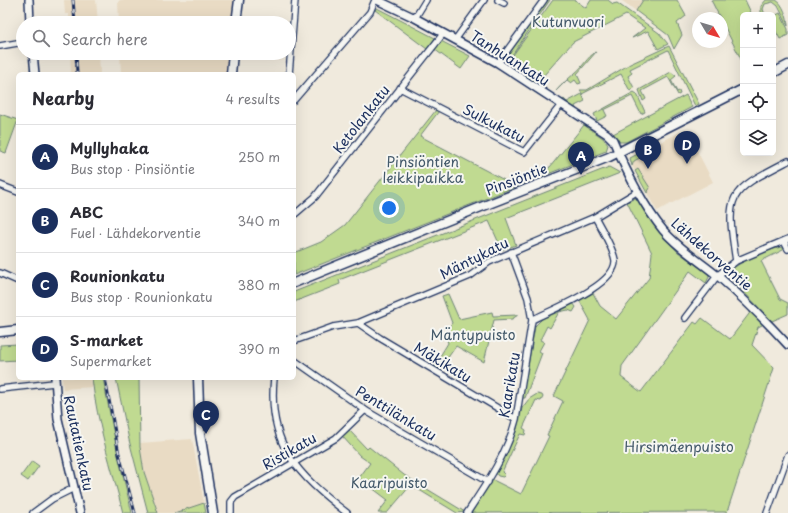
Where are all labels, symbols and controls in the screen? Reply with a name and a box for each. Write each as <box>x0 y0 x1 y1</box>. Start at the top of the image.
park label: Kutunvuori <box>532 11 604 32</box>
north arrow <box>692 12 728 48</box>
map controls <box>740 12 776 156</box>
button: + <box>740 12 776 48</box>
search box <box>16 16 296 60</box>
street label: Tanhuankatu <box>466 25 554 91</box>
icon: search <box>30 27 52 49</box>
text: Search here <box>62 27 148 50</box>
button: − <box>740 48 776 84</box>
street label: Ketolankatu <box>328 80 394 158</box>
button: locate <box>740 84 776 120</box>
text: Nearby <box>32 85 94 111</box>
text: 4 results <box>226 89 280 108</box>
street label: Sulkukatu <box>459 98 529 148</box>
button: layers <box>740 120 776 156</box>
pin: D <box>674 131 700 164</box>
text: Myllyhaka <box>70 136 149 159</box>
pin: B <box>635 136 661 169</box>
pin: A <box>568 142 594 175</box>
text: A <box>40 147 50 166</box>
text: 250 m <box>238 147 280 166</box>
park label: Pinsiöntien leikkipaikka <box>383 151 464 188</box>
street label: Pinsiöntie <box>482 158 550 200</box>
text: Bus stop · Pinsiöntie <box>70 159 195 178</box>
your location <box>379 198 399 218</box>
text: ABC <box>70 200 103 223</box>
text: B <box>41 211 49 230</box>
text: 340 m <box>237 211 280 230</box>
street label: Lähdekorventie <box>667 213 757 295</box>
text: Fuel · Lähdekorventie <box>70 223 201 242</box>
street label: Mäntykatu <box>436 232 512 284</box>
text: Rounionkatu <box>70 264 165 287</box>
text: C <box>40 275 50 294</box>
text: 380 m <box>237 275 280 294</box>
text: Bus stop · Rounionkatu <box>70 287 213 306</box>
park label: Mäntypuisto <box>431 324 516 345</box>
text: S-market <box>70 328 143 351</box>
street label: Mäkikatu <box>410 337 476 387</box>
text: D <box>40 339 50 358</box>
text: 390 m <box>238 339 280 358</box>
street label: Kaarikatu <box>493 350 525 420</box>
text: Supermarket <box>70 351 152 370</box>
street label: Penttilänkatu <box>351 380 441 446</box>
street label: Rautatienkatu <box>59 393 99 493</box>
pin: C <box>193 401 219 434</box>
street label: Ristikatu <box>258 427 320 475</box>
park label: Hirsimäenpuisto <box>624 436 734 457</box>
park label: Kaaripuisto <box>351 472 428 493</box>

